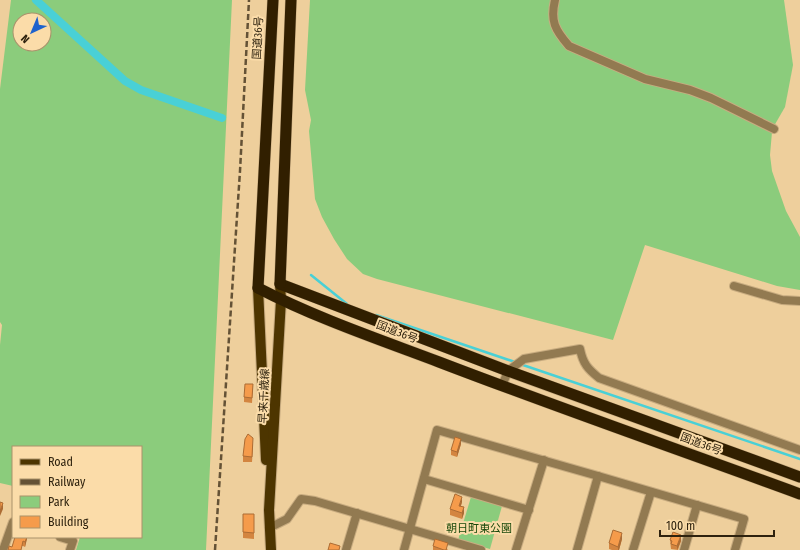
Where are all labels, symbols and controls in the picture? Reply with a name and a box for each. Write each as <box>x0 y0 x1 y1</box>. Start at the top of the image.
north arrow <box>12 12 52 52</box>
street label: 国道36号 <box>250 16 266 60</box>
text: N <box>19 32 32 46</box>
street label: 国道36号 <box>374 318 420 346</box>
street label: 早来千歳線 <box>256 368 272 424</box>
street label: 国道36号 <box>678 430 724 458</box>
legend <box>12 446 142 538</box>
text: Road <box>48 455 73 469</box>
text: Railway <box>48 475 86 489</box>
text: Park <box>48 495 70 509</box>
scale bar <box>660 512 774 538</box>
text: Building <box>48 515 89 529</box>
text: 100 m <box>666 519 695 533</box>
park label: 朝日町東公園 <box>446 522 512 535</box>

